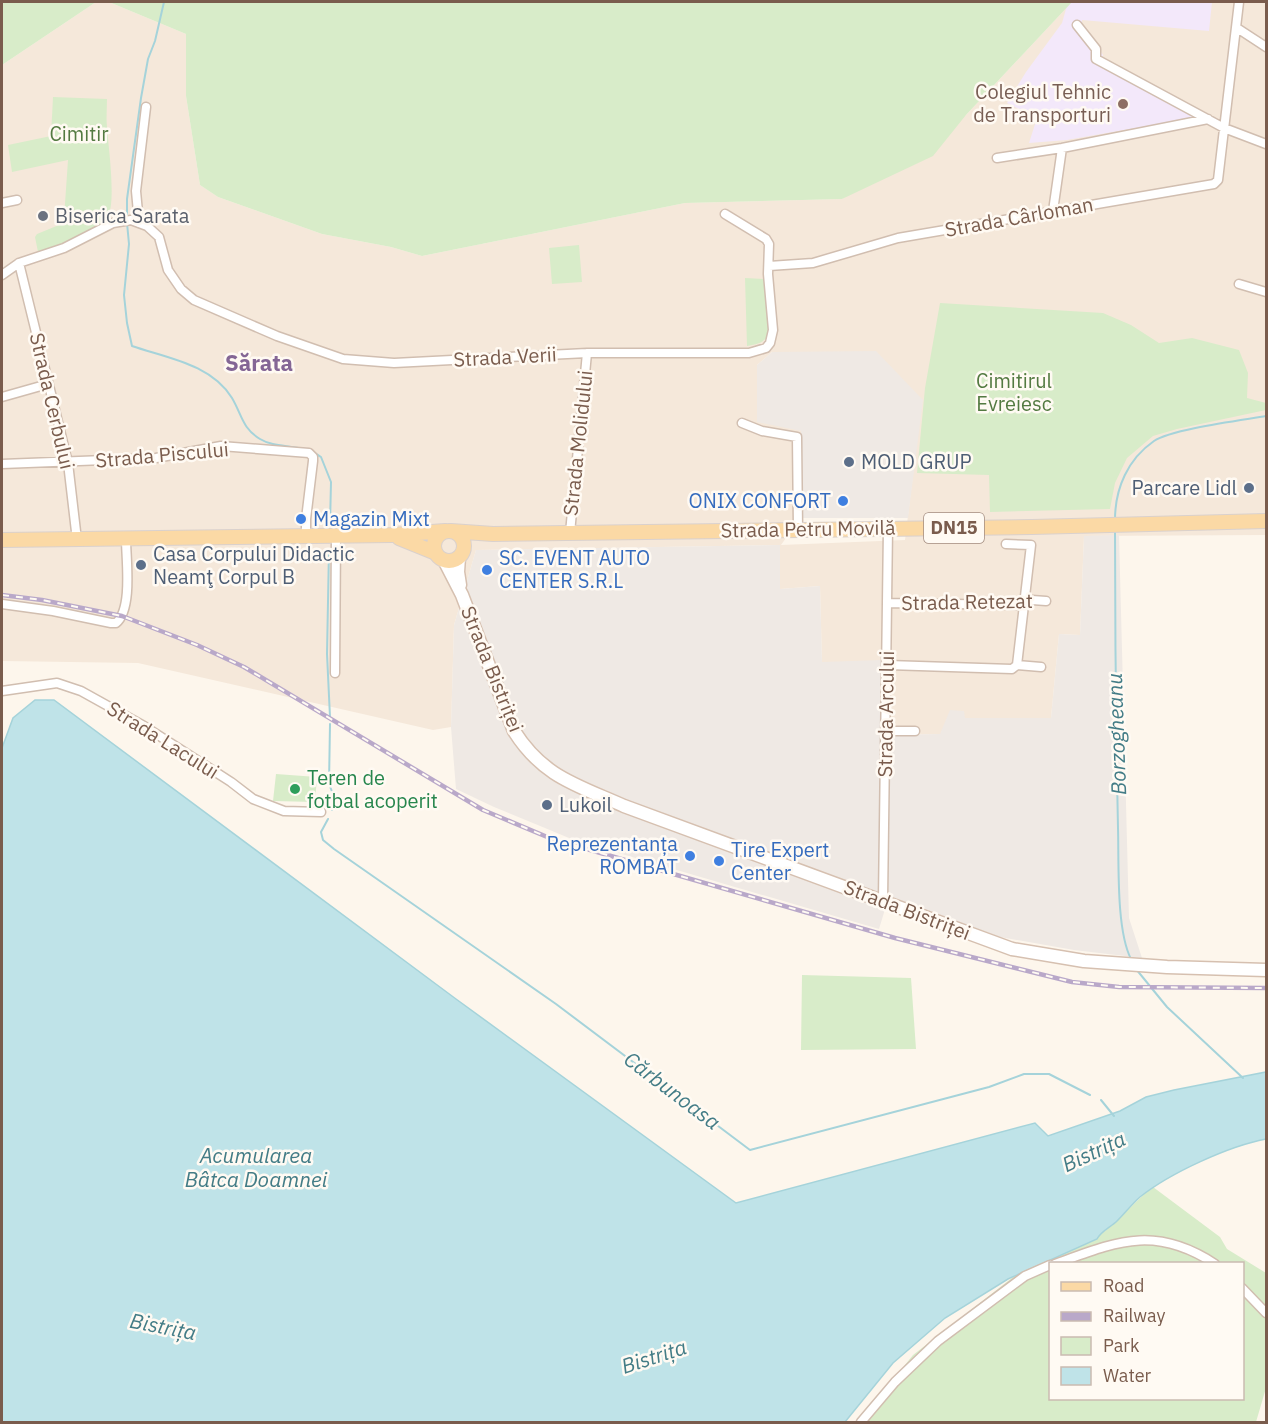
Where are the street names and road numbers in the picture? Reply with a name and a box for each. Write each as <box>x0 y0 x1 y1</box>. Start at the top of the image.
street label: Strada Cârloman <box>943 190 1095 243</box>
street label: Strada Cerbului <box>24 330 81 472</box>
street label: Strada Verii <box>453 340 557 373</box>
street label: Strada Molidului <box>556 369 599 517</box>
street label: Strada Piscului <box>94 435 230 474</box>
street label: Strada Petru Movilă <box>720 513 896 544</box>
road number: DN15 <box>924 513 984 543</box>
street label: Strada Retezat <box>901 587 1033 616</box>
street label: Strada Bistriței <box>455 602 530 736</box>
street label: Strada Arcului <box>871 650 900 778</box>
street label: Strada Lacului <box>102 694 224 785</box>
street label: Strada Bistriței <box>840 873 974 946</box>

